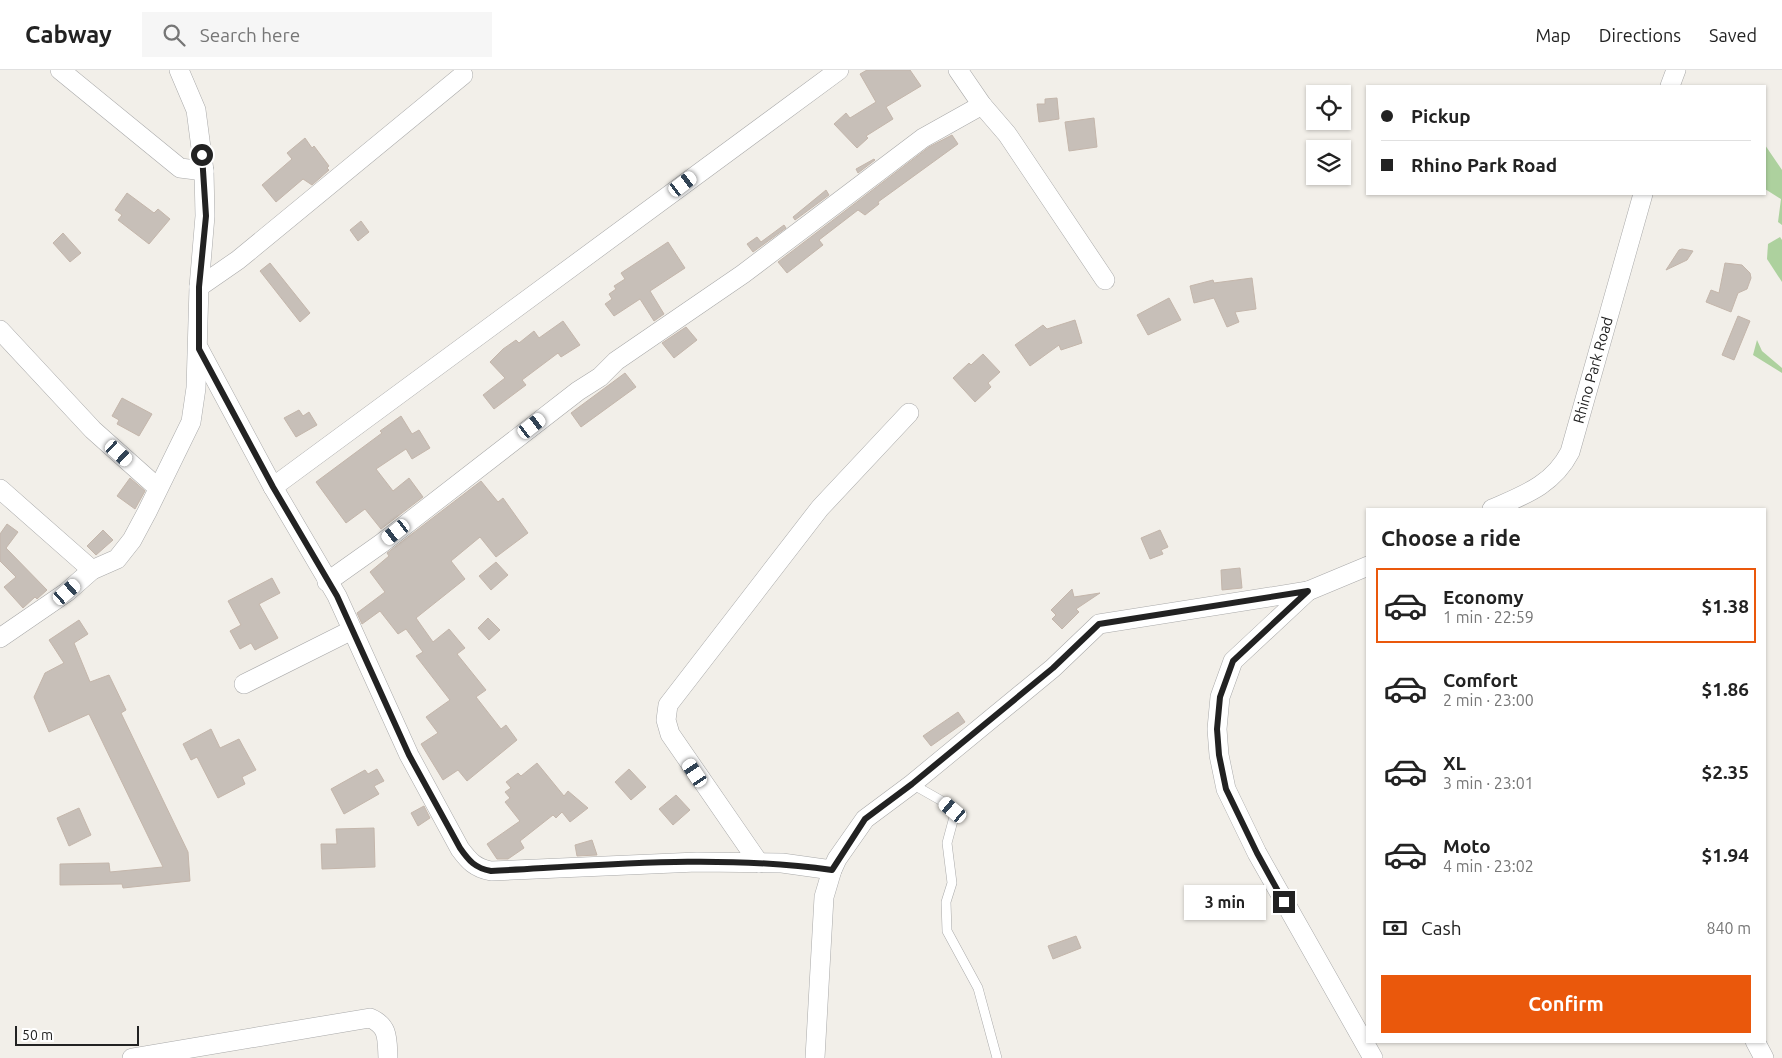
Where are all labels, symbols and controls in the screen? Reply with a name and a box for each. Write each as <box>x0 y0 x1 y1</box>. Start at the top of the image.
search box <box>142 12 492 57</box>
text: Cabway <box>25 21 112 48</box>
icon: search <box>160 21 188 49</box>
text: Search here <box>200 24 300 46</box>
text: Map <box>1535 25 1571 45</box>
text: Directions <box>1599 25 1681 45</box>
text: Saved <box>1709 25 1757 45</box>
map controls <box>1306 85 1351 185</box>
button: locate <box>1306 85 1351 130</box>
text: Pickup <box>1411 105 1471 127</box>
button: layers <box>1306 140 1351 185</box>
route start <box>191 144 213 166</box>
text: Rhino Park Road <box>1411 154 1557 176</box>
car <box>666 169 699 199</box>
street label: Rhino Park Road <box>1569 315 1616 425</box>
car <box>515 411 548 441</box>
car <box>102 437 135 469</box>
car <box>379 517 412 547</box>
text: Choose a ride <box>1381 525 1521 550</box>
car <box>50 576 83 608</box>
icon: car <box>1383 583 1428 628</box>
text: Economy <box>1443 586 1524 608</box>
text: $1.38 <box>1701 595 1749 617</box>
text: 1 min · 22:59 <box>1443 608 1534 626</box>
icon: car <box>1383 666 1428 711</box>
text: Comfort <box>1443 669 1518 691</box>
text: $1.86 <box>1701 678 1749 700</box>
text: 2 min · 23:00 <box>1443 691 1534 709</box>
icon: car <box>1383 749 1428 794</box>
text: XL <box>1443 752 1466 774</box>
car <box>680 756 709 790</box>
text: $2.35 <box>1701 761 1749 783</box>
text: 3 min · 23:01 <box>1443 774 1534 792</box>
car <box>936 795 969 825</box>
icon: car <box>1383 832 1428 877</box>
text: Moto <box>1443 835 1491 857</box>
text: $1.94 <box>1701 844 1749 866</box>
text: 4 min · 23:02 <box>1443 857 1534 875</box>
callout: 3 min <box>1184 884 1266 920</box>
route end <box>1273 891 1295 913</box>
text: 3 min <box>1205 893 1245 911</box>
icon: cash <box>1381 914 1409 942</box>
text: Cash <box>1421 917 1462 939</box>
text: 840 m <box>1706 919 1751 937</box>
button: Confirm <box>1381 975 1751 1033</box>
scale bar <box>15 1023 139 1046</box>
text: 50 m <box>22 1027 53 1043</box>

